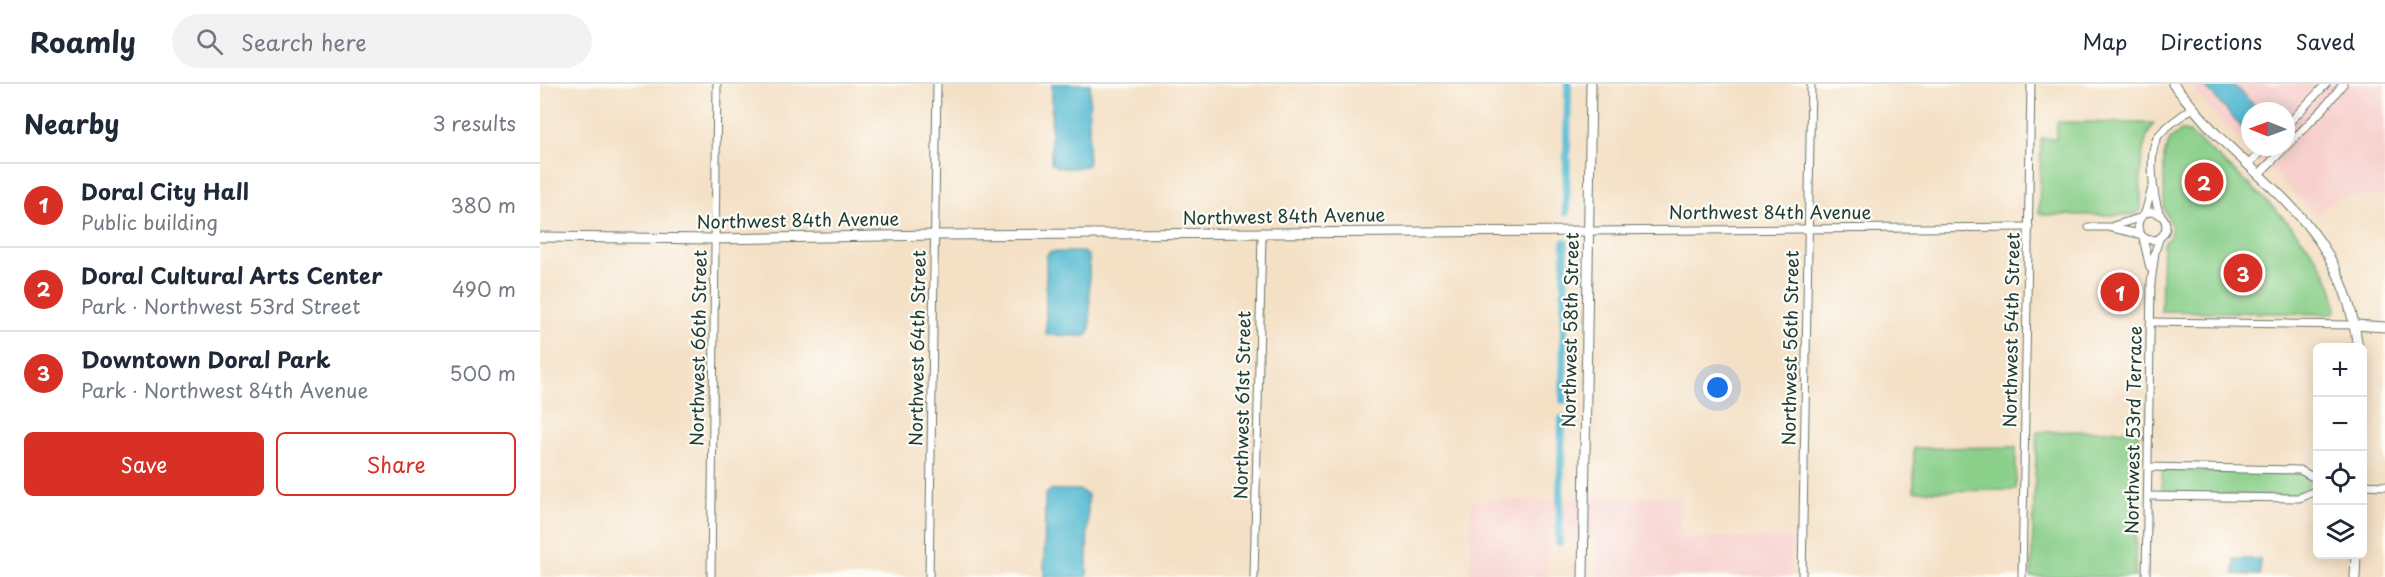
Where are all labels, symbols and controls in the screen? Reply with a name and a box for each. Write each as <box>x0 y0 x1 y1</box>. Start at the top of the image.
search box <box>172 14 592 68</box>
text: Roamly <box>30 20 136 63</box>
icon: search <box>193 25 226 58</box>
text: Search here <box>241 25 367 58</box>
text: Map <box>2082 25 2127 57</box>
text: Directions <box>2160 25 2262 57</box>
text: Saved <box>2295 25 2355 57</box>
north arrow <box>2241 102 2295 156</box>
text: Nearby <box>24 104 119 143</box>
text: 3 results <box>433 108 516 138</box>
pin: 2 <box>2184 160 2224 204</box>
text: Doral City Hall <box>81 174 249 207</box>
text: 1 <box>39 190 48 220</box>
text: 380 m <box>450 190 516 220</box>
street label: Northwest 84th Avenue <box>1669 198 1872 225</box>
street label: Northwest 84th Avenue <box>1182 200 1386 231</box>
street label: Northwest 84th Avenue <box>696 204 900 235</box>
text: Public building <box>81 207 218 237</box>
street label: Northwest 58th Street <box>1554 232 1585 428</box>
street label: Northwest 54th Street <box>1995 232 2026 428</box>
street label: Northwest 66th Street <box>682 250 713 446</box>
street label: Northwest 64th Street <box>901 250 932 446</box>
street label: Northwest 56th Street <box>1774 250 1805 446</box>
pin: 3 <box>2224 250 2262 296</box>
text: Doral Cultural Arts Center <box>81 258 383 291</box>
pin: 1 <box>2100 270 2140 314</box>
text: 2 <box>36 274 51 304</box>
text: 490 m <box>452 274 516 304</box>
text: Park · Northwest 53rd Street <box>81 291 360 321</box>
street label: Northwest 61st Street <box>1226 310 1257 499</box>
street label: Northwest 53rd Terrace <box>2117 325 2148 534</box>
text: Downtown Doral Park <box>81 342 331 375</box>
map controls <box>2313 343 2367 559</box>
button: + <box>2313 343 2367 397</box>
text: 3 <box>37 358 50 388</box>
text: 500 m <box>449 358 516 388</box>
your location <box>1703 373 1732 402</box>
text: Park · Northwest 84th Avenue <box>81 375 368 405</box>
button: − <box>2313 397 2367 451</box>
button: Save <box>24 432 264 496</box>
button: Share <box>276 432 516 496</box>
button: locate <box>2313 451 2367 505</box>
button: layers <box>2313 505 2367 559</box>

